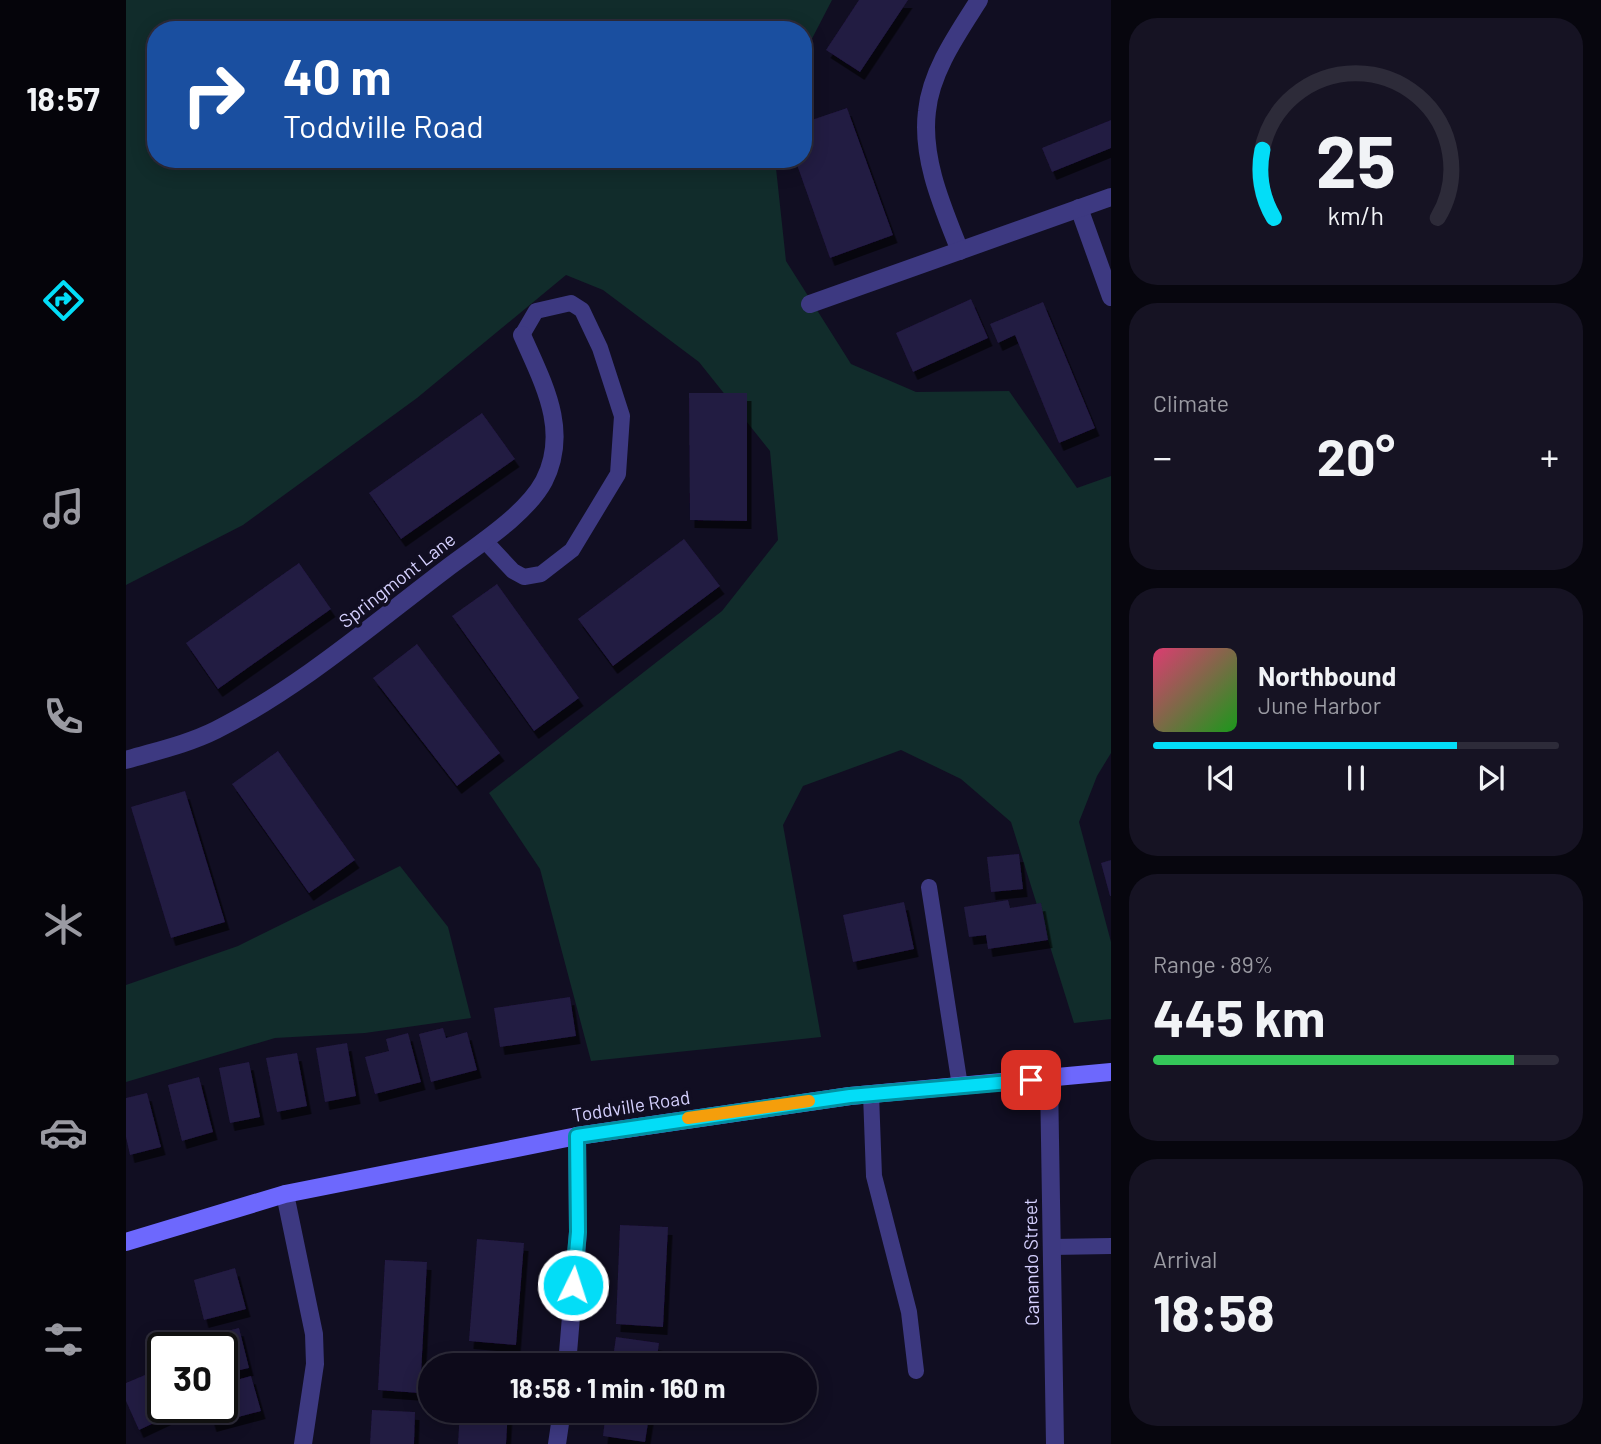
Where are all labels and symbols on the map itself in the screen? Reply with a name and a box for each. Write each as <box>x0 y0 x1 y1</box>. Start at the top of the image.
street label: Springmont Lane <box>334 527 459 632</box>
pin <box>1001 1050 1061 1110</box>
street label: Toddville Road <box>570 1085 692 1126</box>
street label: Canando Street <box>1018 1198 1043 1326</box>
position arrow <box>536 1248 610 1322</box>
speed limit sign: 30 <box>147 1332 238 1423</box>

